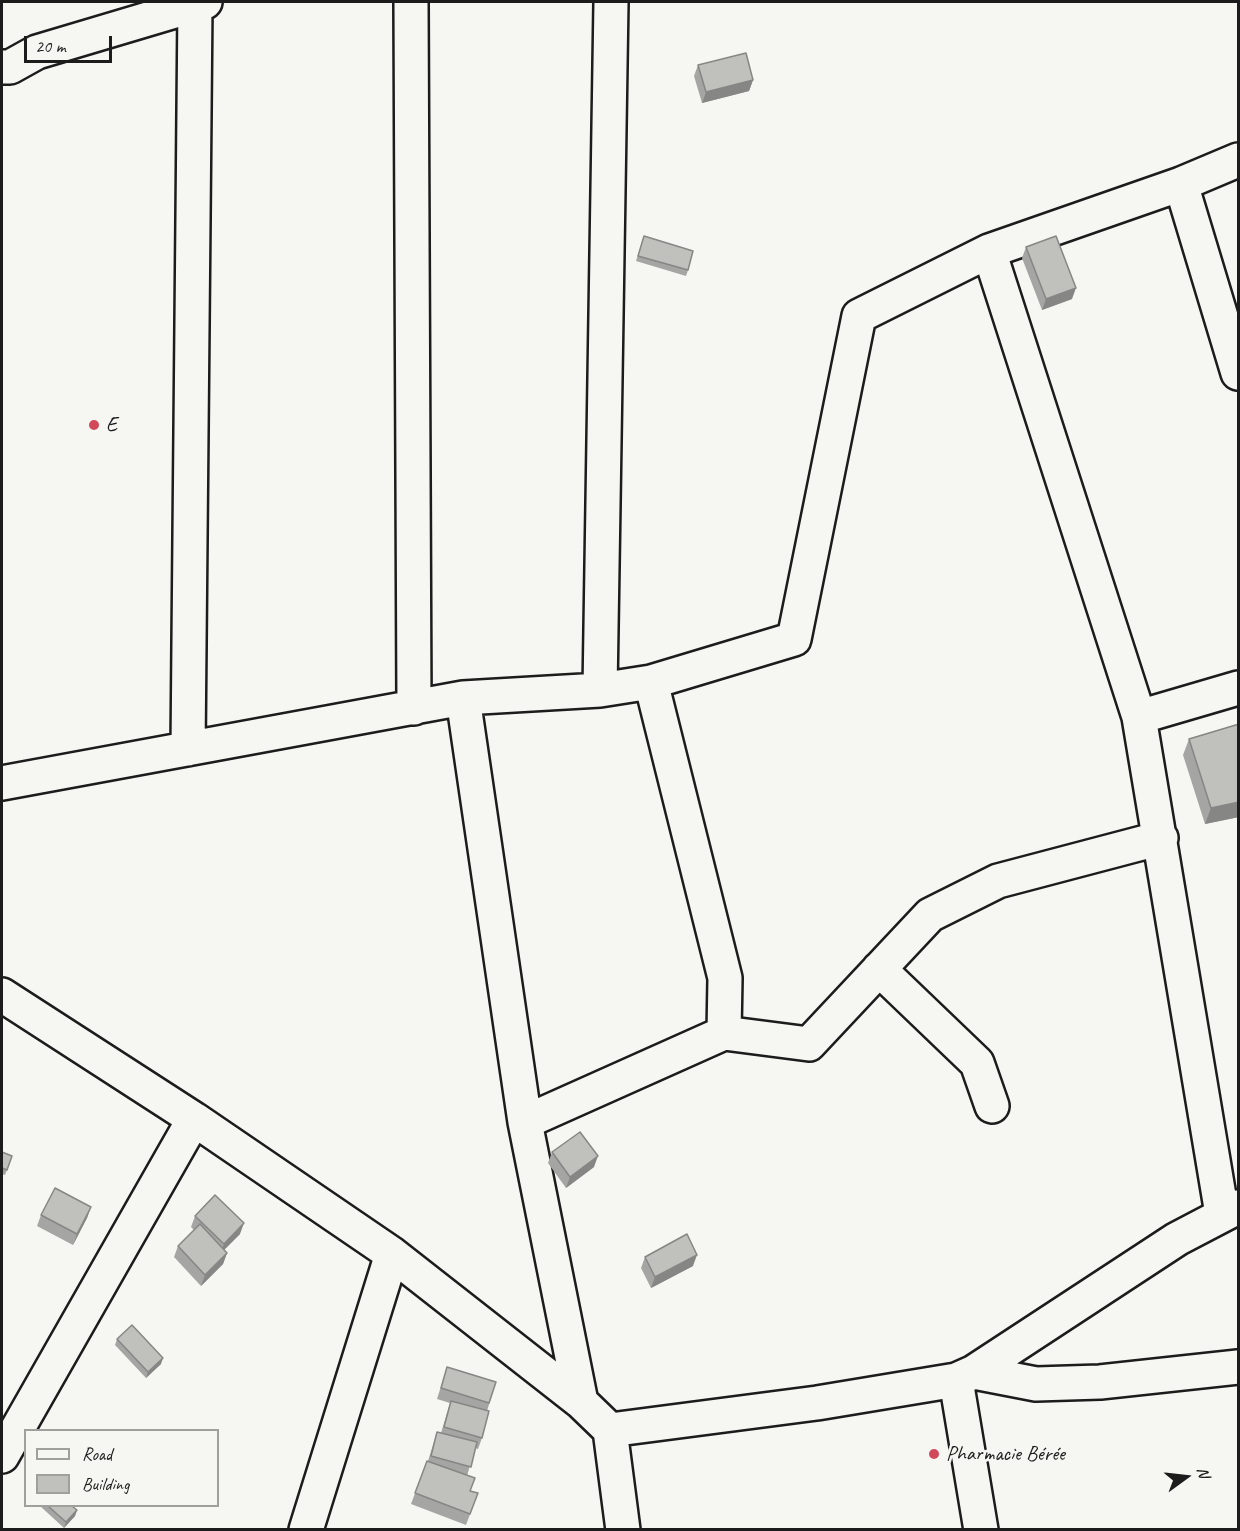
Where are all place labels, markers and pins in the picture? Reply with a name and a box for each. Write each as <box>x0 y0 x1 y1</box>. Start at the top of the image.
place label: E <box>106 412 117 438</box>
marker: E <box>87 418 101 432</box>
place label: Pharmacie Bérée <box>946 1441 1065 1467</box>
marker: Pharmacie Bérée <box>927 1447 941 1461</box>

